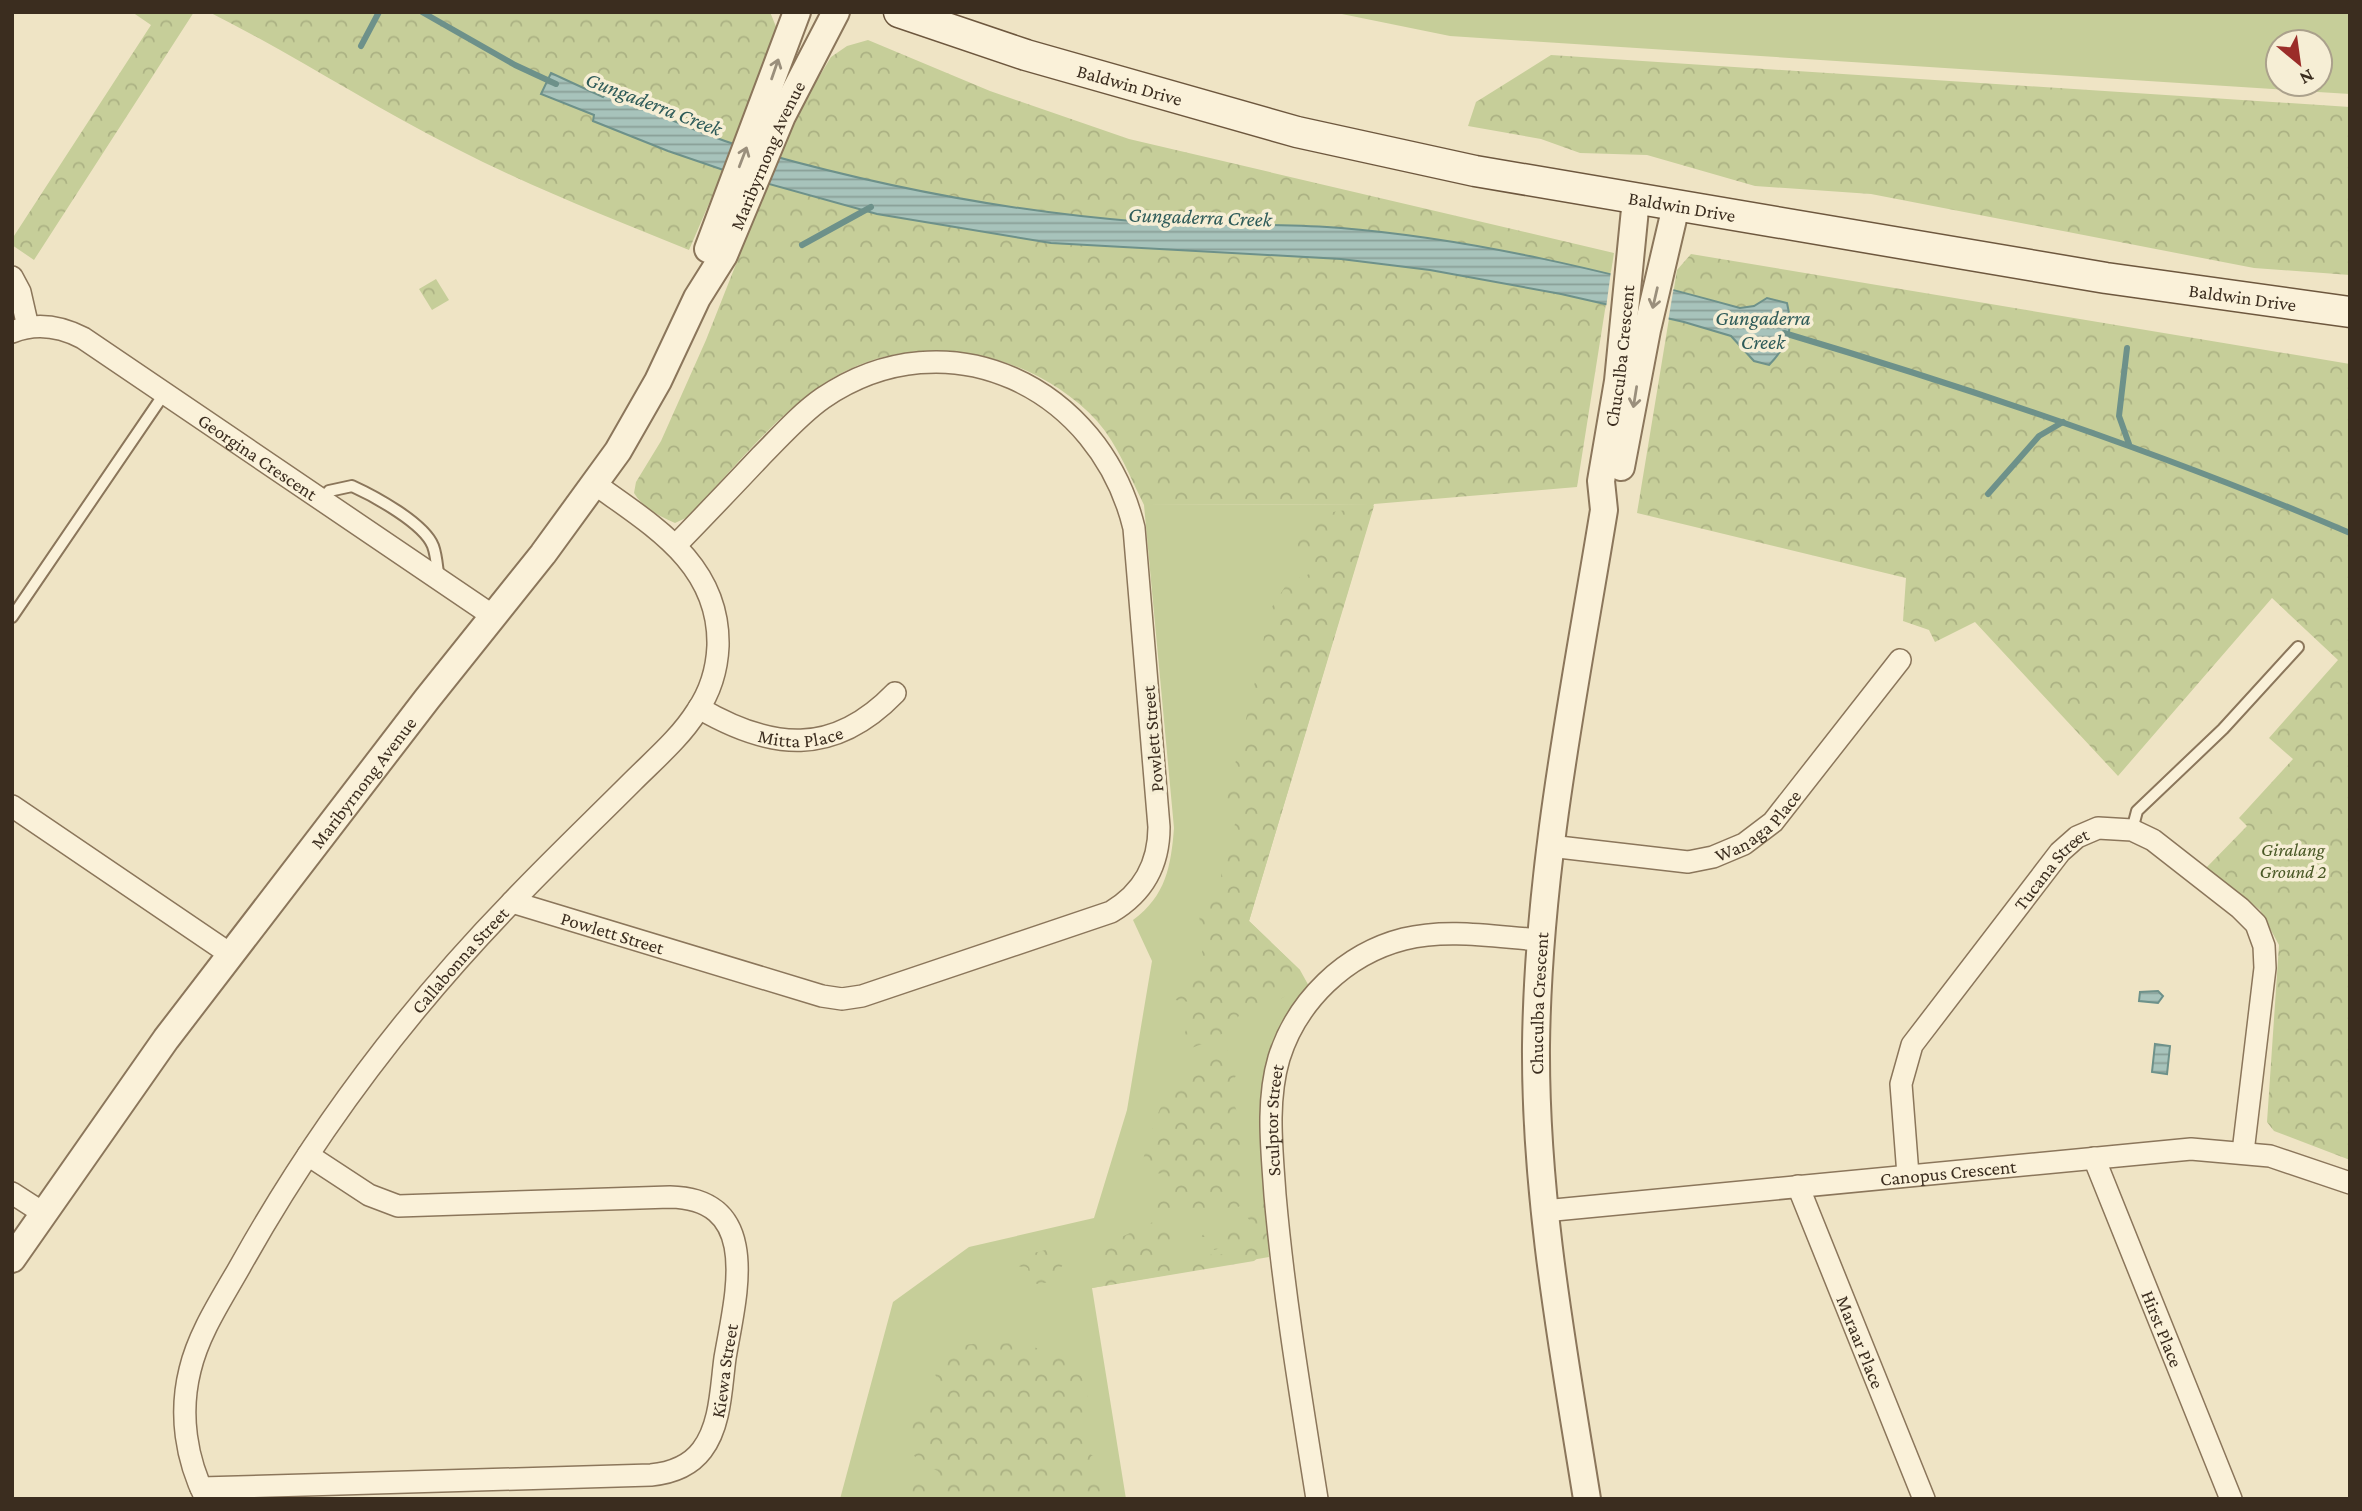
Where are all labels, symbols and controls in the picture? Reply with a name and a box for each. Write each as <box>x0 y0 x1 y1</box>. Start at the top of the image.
north arrow <box>2264 28 2334 98</box>
one-way arrow <box>770 59 783 81</box>
street label: Baldwin Drive <box>1075 60 1185 110</box>
text: N <box>2296 65 2318 90</box>
water label: Gungaderra Creek <box>583 67 726 141</box>
street label: Maribyrnong Avenue <box>726 78 809 233</box>
one-way arrow <box>738 147 751 169</box>
street label: Baldwin Drive <box>1627 187 1737 226</box>
water label: Gungaderra Creek <box>1128 202 1273 232</box>
street label: Baldwin Drive <box>2187 280 2298 315</box>
street label: Chuculba Crescent <box>1600 283 1639 428</box>
one-way arrow <box>1647 286 1661 309</box>
water label: Gungaderra Creek <box>1715 306 1811 354</box>
one-way arrow <box>1628 385 1641 408</box>
street label: Georgina Crescent <box>194 409 322 505</box>
street label: Powlett Street <box>1137 684 1168 793</box>
street label: Maribyrnong Avenue <box>306 713 420 853</box>
street label: Mitta Place <box>756 722 846 751</box>
street label: Wanaga Place <box>1712 786 1805 866</box>
street label: Tucana Street <box>2009 823 2092 914</box>
park label: Giralang Ground 2 <box>2259 839 2327 882</box>
street label: Callabonna Street <box>407 902 513 1018</box>
street label: Powlett Street <box>558 907 667 959</box>
street label: Chuculba Crescent <box>1526 931 1553 1075</box>
street label: Sculptor Street <box>1261 1061 1288 1177</box>
street label: Canopus Crescent <box>1879 1156 2018 1190</box>
street label: Hirst Place <box>2137 1287 2187 1370</box>
street label: Maraar Place <box>1832 1292 1888 1392</box>
street label: Kiewa Street <box>707 1321 742 1420</box>

